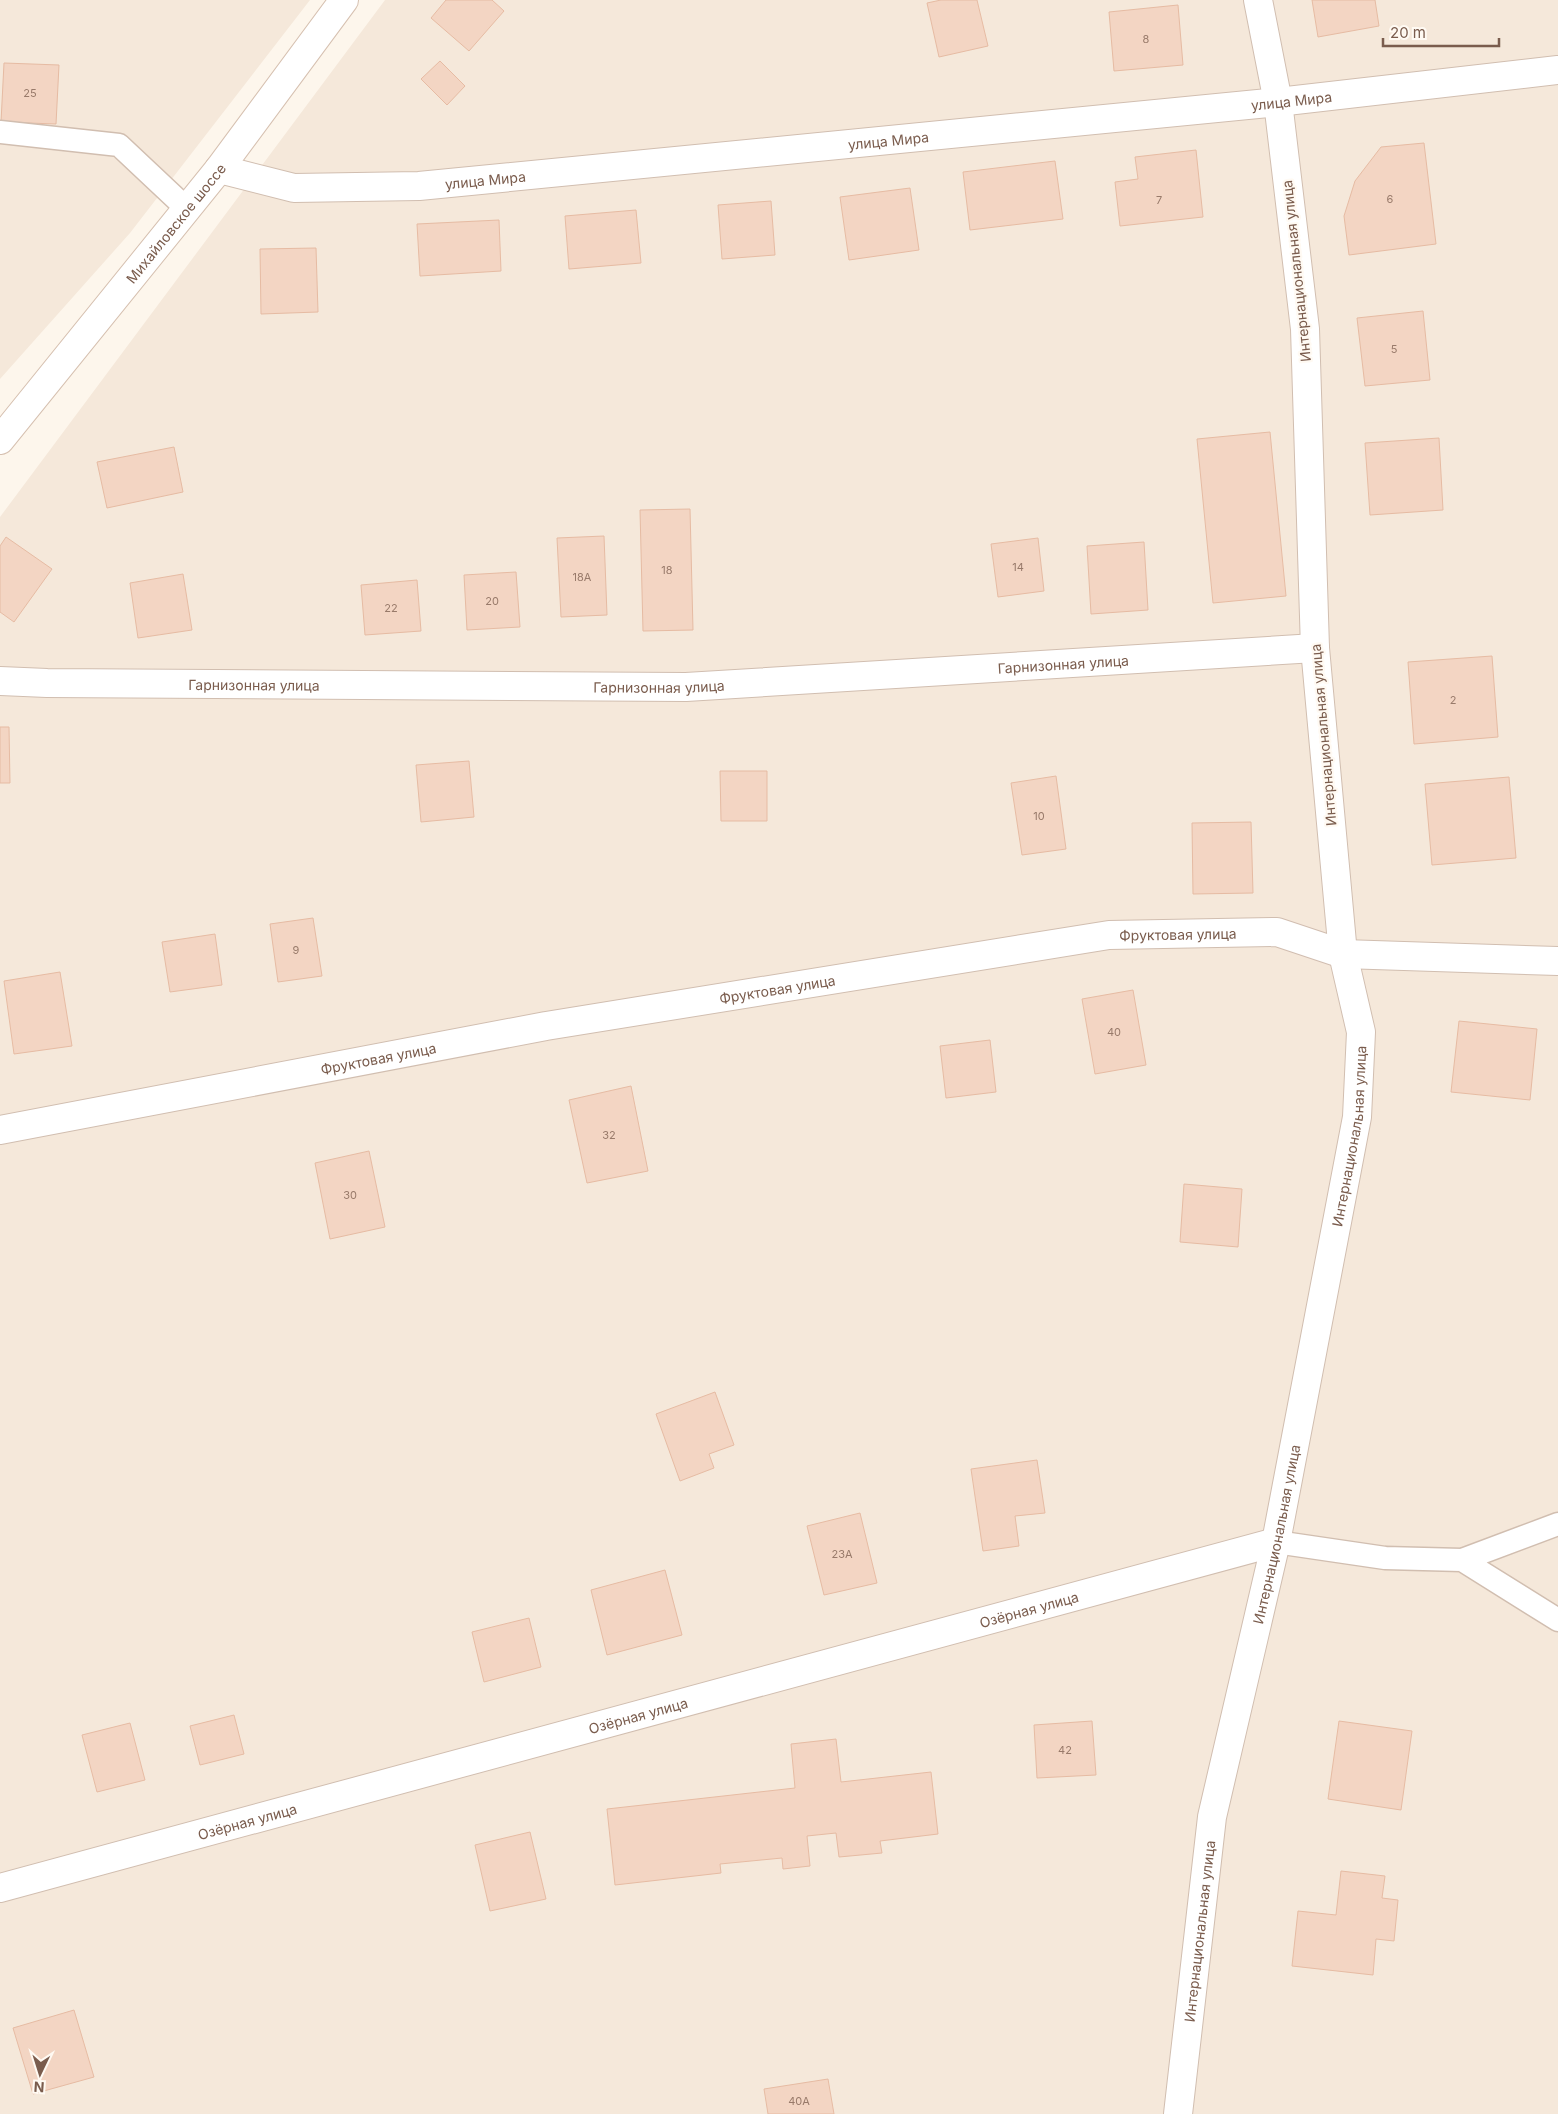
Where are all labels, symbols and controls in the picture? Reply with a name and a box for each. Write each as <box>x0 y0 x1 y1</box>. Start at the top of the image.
scale bar <box>1383 15 1499 47</box>
text: 20 m <box>1390 23 1426 42</box>
house number: 8 <box>1143 32 1150 46</box>
house number: 25 <box>23 86 37 100</box>
street label: улица Мира <box>1250 87 1333 113</box>
street label: улица Мира <box>847 128 930 153</box>
street label: Михайловское шоссе <box>122 160 229 286</box>
street label: улица Мира <box>444 167 527 192</box>
street label: Интернациональная улица <box>1278 179 1314 363</box>
house number: 6 <box>1387 192 1394 206</box>
house number: 7 <box>1156 193 1162 207</box>
house number: 5 <box>1391 342 1398 356</box>
house number: 14 <box>1012 560 1024 574</box>
house number: 18 <box>661 563 673 577</box>
house number: 18А <box>573 570 592 584</box>
house number: 20 <box>485 594 499 608</box>
house number: 22 <box>384 601 398 615</box>
street label: Интернациональная улица <box>1307 643 1339 827</box>
street label: Гарнизонная улица <box>997 651 1129 676</box>
street label: Гарнизонная улица <box>188 675 320 693</box>
street label: Гарнизонная улица <box>593 676 725 696</box>
house number: 2 <box>1450 693 1456 707</box>
house number: 10 <box>1033 809 1045 823</box>
street label: Фруктовая улица <box>1119 924 1237 943</box>
house number: 9 <box>293 943 300 957</box>
street label: Фруктовая улица <box>718 971 836 1006</box>
house number: 40 <box>1107 1025 1121 1039</box>
street label: Фруктовая улица <box>319 1039 437 1077</box>
street label: Интернациональная улица <box>1328 1045 1369 1228</box>
house number: 32 <box>602 1128 616 1142</box>
house number: 30 <box>343 1188 357 1202</box>
street label: Интернациональная улица <box>1249 1443 1303 1625</box>
house number: 23А <box>831 1547 853 1561</box>
street label: Озёрная улица <box>977 1587 1080 1631</box>
street label: Озёрная улица <box>586 1693 689 1737</box>
house number: 42 <box>1058 1743 1072 1757</box>
street label: Озёрная улица <box>196 1799 299 1843</box>
street label: Интернациональная улица <box>1180 1839 1218 2023</box>
north arrow <box>15 2049 65 2099</box>
text: N <box>33 2079 45 2096</box>
house number: 40А <box>788 2094 810 2108</box>

